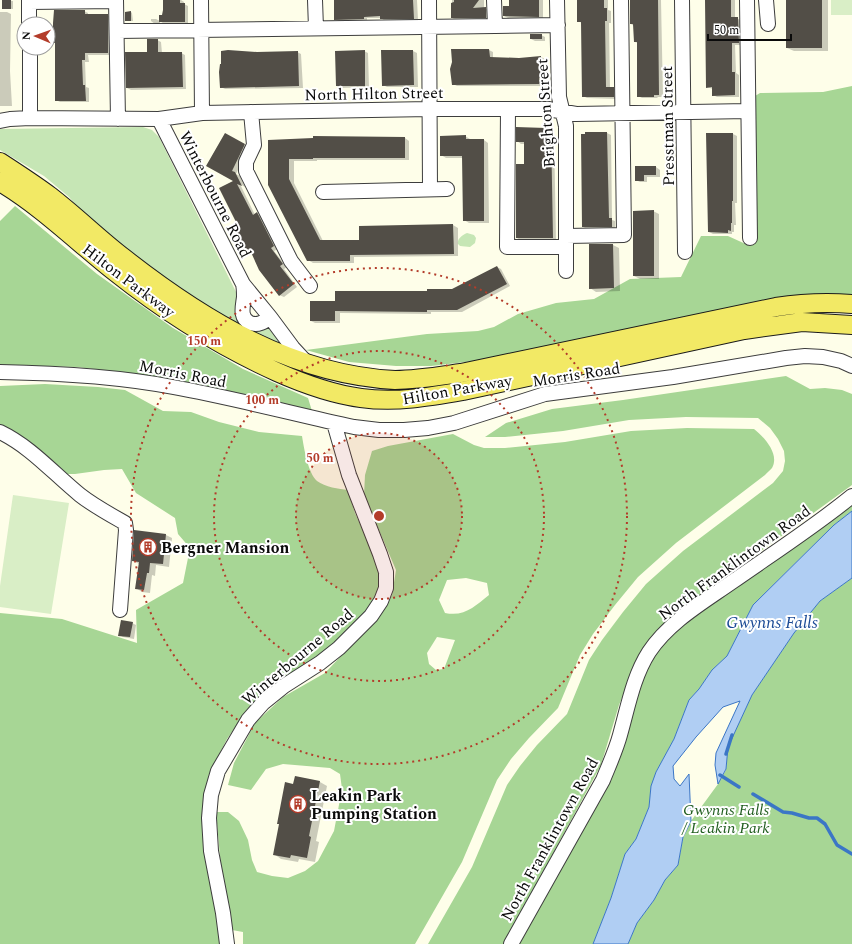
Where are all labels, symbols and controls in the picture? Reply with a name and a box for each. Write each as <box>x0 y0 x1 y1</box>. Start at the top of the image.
north arrow <box>16 16 56 56</box>
scale bar <box>708 16 791 42</box>
text: 50 m <box>714 21 739 40</box>
text: N <box>18 31 35 40</box>
street label: Brighton Street <box>530 57 562 168</box>
street label: Presstman Street <box>655 65 681 186</box>
street label: North Hilton Street <box>304 81 444 107</box>
street label: Winterbourne Road <box>173 127 258 262</box>
street label: Hilton Parkway <box>77 238 181 324</box>
text: 150 m <box>187 332 221 351</box>
street label: Morris Road <box>137 354 229 394</box>
street label: Morris Road <box>530 356 622 394</box>
street label: Hilton Parkway <box>401 368 515 411</box>
text: 100 m <box>245 391 279 410</box>
text: 50 m <box>306 449 334 468</box>
street label: North Franklintown Road <box>653 499 816 626</box>
centre of rings <box>372 509 386 523</box>
place label: Bergner Mansion <box>161 536 290 560</box>
building icon: Bergner Mansion <box>138 537 158 557</box>
street label: Winterbourne Road <box>236 603 359 711</box>
water label: Gwynns Falls <box>726 610 818 636</box>
street label: North Franklintown Road <box>495 753 605 925</box>
place label: Leakin Park Pumping Station <box>311 784 437 826</box>
building icon: Leakin Park Pumping Station <box>288 794 308 814</box>
park label: Gwynns Falls / Leakin Park <box>681 798 770 840</box>

